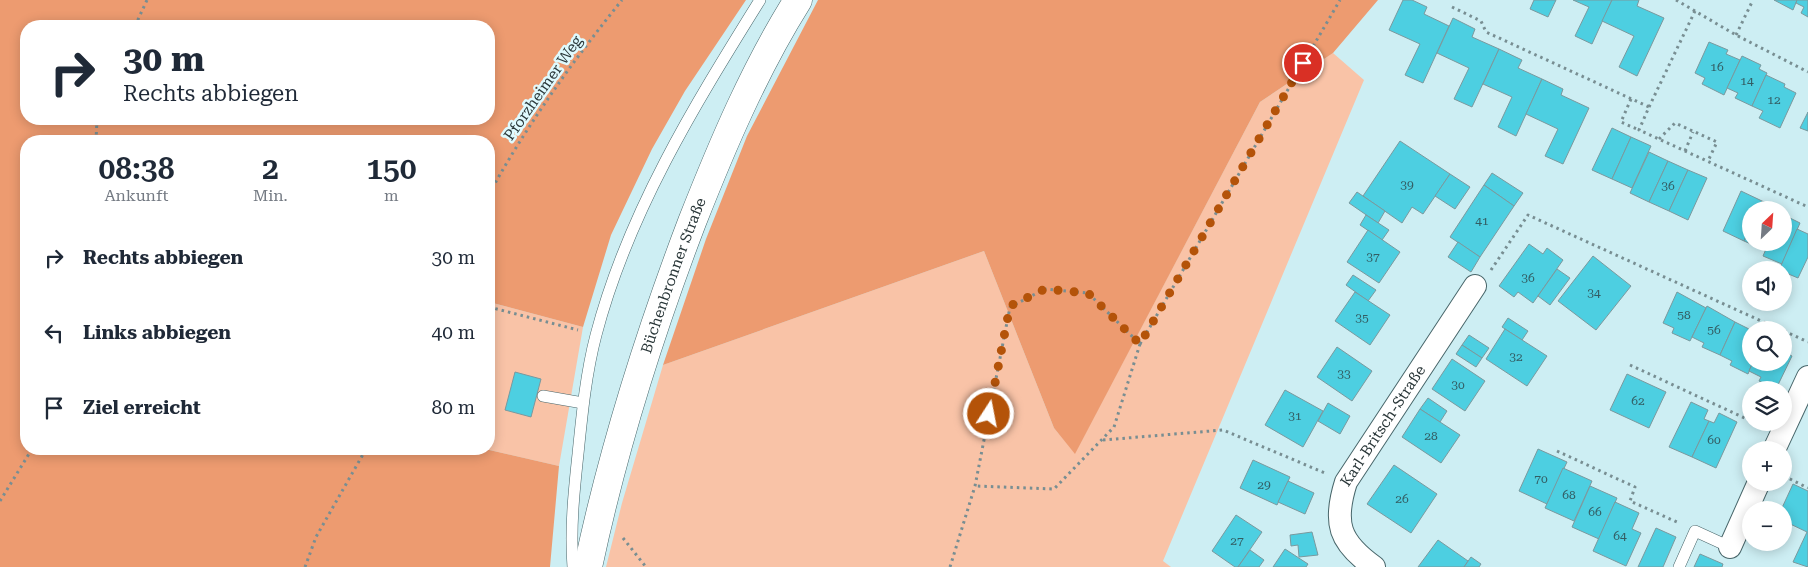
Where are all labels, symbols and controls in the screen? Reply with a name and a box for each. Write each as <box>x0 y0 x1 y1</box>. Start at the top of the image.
street label: Pforzheimer Weg <box>500 32 586 144</box>
text: 30 m <box>123 39 205 80</box>
icon: right <box>40 40 105 105</box>
pin <box>1282 42 1324 84</box>
icon: arrive <box>1289 49 1317 77</box>
house number: 16 <box>1710 60 1724 74</box>
house number: 14 <box>1740 74 1754 88</box>
text: Rechts abbiegen <box>123 81 298 106</box>
house number: 12 <box>1767 93 1781 107</box>
text: 08:38 <box>98 151 174 186</box>
text: 2 <box>262 151 279 186</box>
text: 150 <box>366 151 417 186</box>
house number: 39 <box>1400 178 1414 192</box>
house number: 36 <box>1661 179 1675 193</box>
text: Ankunft <box>104 186 169 205</box>
text: Min. <box>253 186 288 205</box>
text: m <box>384 186 399 205</box>
street label: Büchenbronner Straße <box>637 195 710 356</box>
north arrow <box>1742 201 1792 251</box>
map controls <box>1742 201 1792 551</box>
house number: 41 <box>1475 214 1489 228</box>
icon: right <box>40 244 68 272</box>
text: Rechts abbiegen <box>83 246 243 269</box>
text: 30 m <box>432 246 475 269</box>
house number: 37 <box>1366 250 1380 264</box>
button: sound <box>1742 261 1792 311</box>
house number: 36 <box>1521 271 1535 285</box>
house number: 34 <box>1587 286 1601 300</box>
house number: 58 <box>1677 308 1691 322</box>
house number: 35 <box>1355 311 1369 325</box>
icon: left <box>40 319 68 347</box>
text: Links abbiegen <box>83 321 231 344</box>
text: 40 m <box>432 321 475 344</box>
button: search <box>1742 321 1792 371</box>
house number: 56 <box>1707 323 1721 337</box>
house number: 32 <box>1509 350 1523 364</box>
street label: Karl-Britsch-Straße <box>1337 362 1429 490</box>
house number: 33 <box>1337 367 1351 381</box>
house number: 30 <box>1451 378 1465 392</box>
button: layers <box>1742 381 1792 431</box>
position arrow <box>962 387 1014 439</box>
icon: arrive <box>40 394 68 422</box>
house number: 62 <box>1631 394 1645 408</box>
text: Ziel erreicht <box>83 396 201 419</box>
text: 80 m <box>432 396 475 419</box>
house number: 31 <box>1288 409 1302 423</box>
house number: 28 <box>1424 429 1438 443</box>
house number: 60 <box>1707 433 1721 447</box>
button: + <box>1742 441 1792 491</box>
house number: 70 <box>1534 472 1548 486</box>
house number: 29 <box>1257 478 1271 492</box>
house number: 68 <box>1562 488 1576 502</box>
house number: 26 <box>1395 492 1409 506</box>
button: − <box>1742 501 1792 551</box>
house number: 66 <box>1588 505 1602 519</box>
house number: 64 <box>1613 529 1627 543</box>
house number: 27 <box>1230 534 1244 548</box>

